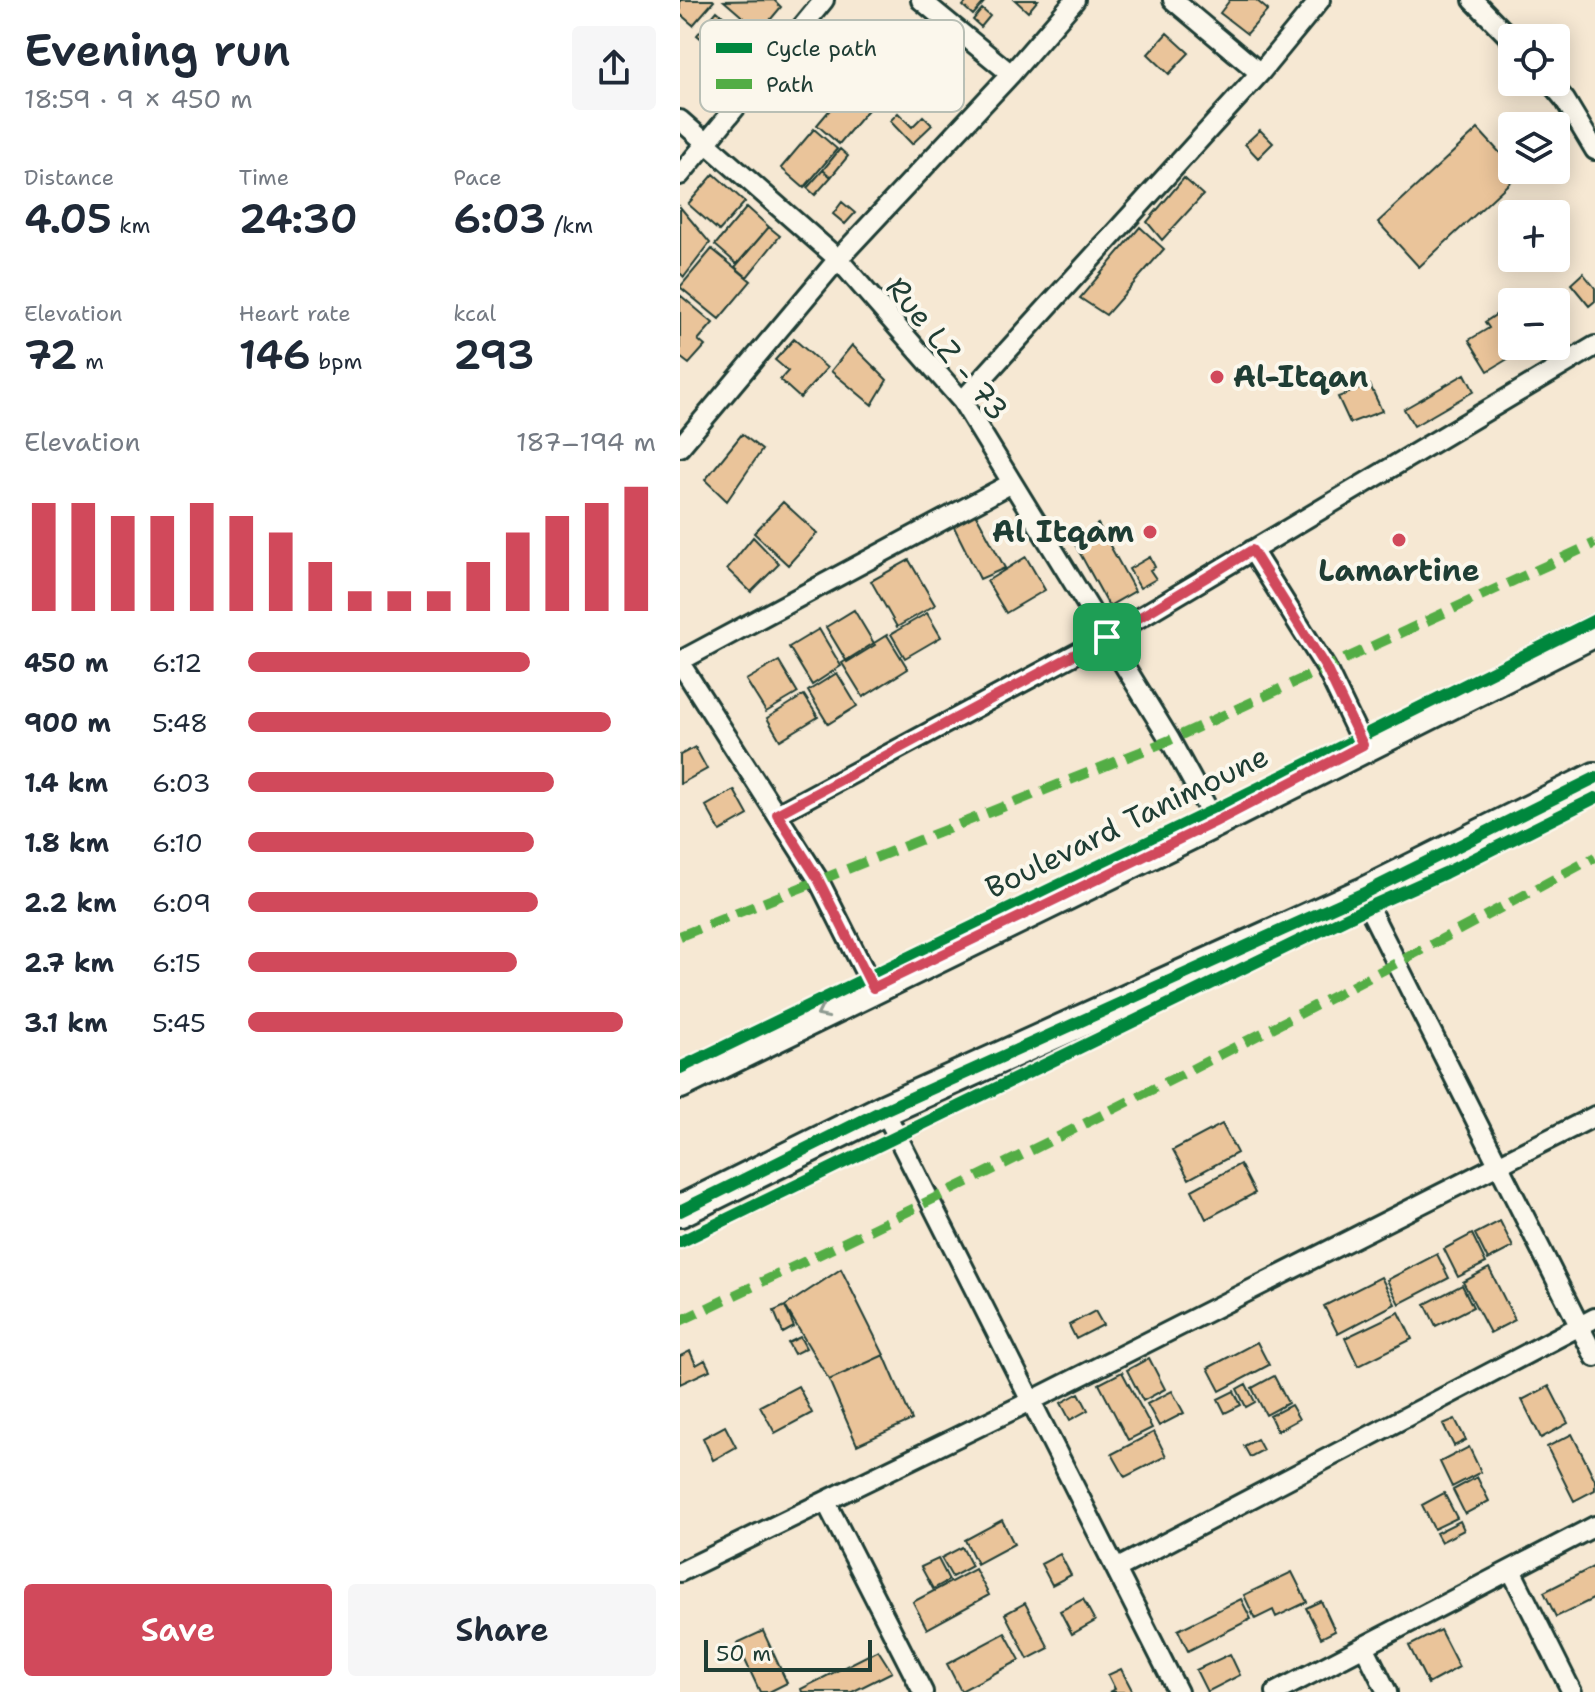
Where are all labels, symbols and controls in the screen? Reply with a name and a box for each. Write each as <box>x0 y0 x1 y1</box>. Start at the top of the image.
legend <box>700 20 964 112</box>
text: Evening run <box>24 21 291 80</box>
map controls <box>1498 24 1570 360</box>
button: locate <box>1498 24 1570 96</box>
button: share <box>572 26 656 110</box>
text: Cycle path <box>766 34 877 63</box>
text: Path <box>766 70 814 99</box>
text: 18:59 · 9 × 450 m <box>24 81 253 116</box>
button: layers <box>1498 112 1570 184</box>
text: Distance <box>24 163 114 192</box>
text: Time <box>239 163 289 192</box>
text: Pace <box>453 163 502 192</box>
text: 4.05 <box>24 192 112 246</box>
text: 24:30 <box>239 192 358 246</box>
text: 6:03 <box>453 192 546 246</box>
button: + <box>1498 200 1570 272</box>
text: km <box>112 211 150 240</box>
text: /km <box>546 211 593 240</box>
street label: Rue LZ - 73 <box>877 268 1018 429</box>
button: − <box>1498 288 1570 360</box>
text: Elevation <box>24 299 122 328</box>
text: Heart rate <box>239 299 351 328</box>
text: kcal <box>453 299 496 328</box>
text: 72 <box>24 328 78 382</box>
text: 146 <box>239 328 311 382</box>
text: 293 <box>453 328 535 382</box>
text: m <box>78 347 104 376</box>
text: bpm <box>311 347 363 376</box>
place label: Al-Itqan <box>1233 356 1368 397</box>
marker: Al-Itqan <box>1208 368 1226 386</box>
text: Elevation <box>24 424 140 459</box>
text: 187–194 m <box>516 424 656 459</box>
place label: Al Itqam <box>992 511 1134 552</box>
marker: Al Itqam <box>1141 523 1159 541</box>
marker: Lamartine <box>1390 531 1408 549</box>
place label: Lamartine <box>1318 550 1480 591</box>
pin <box>1073 603 1141 671</box>
icon: arrive <box>1085 615 1129 659</box>
text: 450 m <box>24 645 108 680</box>
text: 6:12 <box>152 645 202 680</box>
text: 900 m <box>24 705 111 740</box>
text: 5:48 <box>152 705 208 740</box>
street label: Boulevard Tanimoune <box>978 735 1275 908</box>
text: 1.4 km <box>24 765 108 800</box>
text: 6:03 <box>152 765 211 800</box>
text: 1.8 km <box>24 825 109 860</box>
text: 6:10 <box>152 825 203 860</box>
text: 2.2 km <box>24 885 117 920</box>
text: 6:09 <box>152 885 211 920</box>
text: 2.7 km <box>24 945 114 980</box>
text: 6:15 <box>152 945 201 980</box>
one-way arrow <box>816 1003 831 1019</box>
text: 3.1 km <box>24 1005 108 1040</box>
text: 5:45 <box>152 1005 206 1040</box>
button: Save <box>24 1584 332 1676</box>
button: Share <box>348 1584 656 1676</box>
scale bar <box>704 1636 872 1672</box>
text: 50 m <box>716 1639 771 1668</box>

